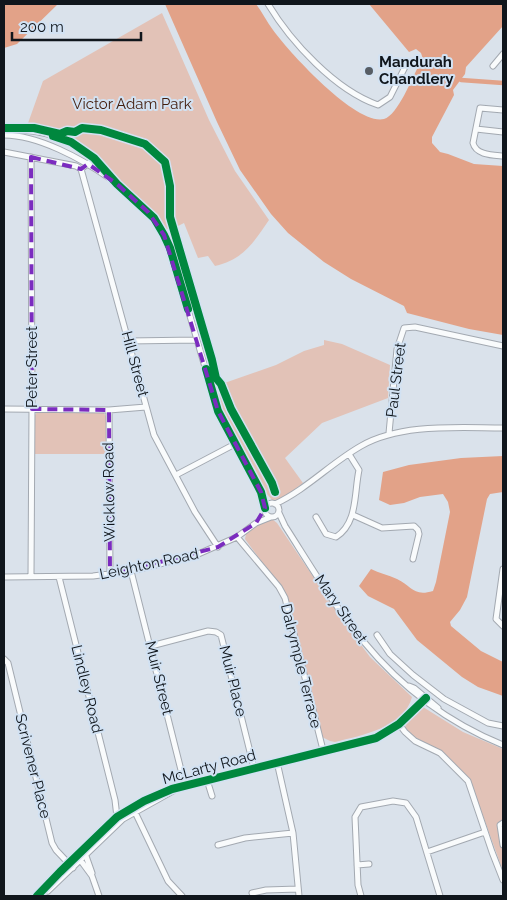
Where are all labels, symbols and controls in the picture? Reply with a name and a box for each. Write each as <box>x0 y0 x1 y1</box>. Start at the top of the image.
scale bar <box>12 10 141 42</box>
text: 200 m <box>20 18 64 36</box>
place label: Mandurah Chandlery <box>379 53 454 88</box>
marker: Mandurah Chandlery <box>363 65 375 77</box>
park label: Victor Adam Park <box>72 95 192 113</box>
street label: Peter Street <box>23 326 41 408</box>
street label: Hill Street <box>118 329 152 399</box>
street label: Paul Street <box>382 341 410 419</box>
street label: Wicklow Road <box>99 442 119 542</box>
street label: Leighton Road <box>98 545 200 583</box>
street label: Mary Street <box>311 571 371 647</box>
street label: Dalrymple Terrace <box>277 602 325 730</box>
street label: Muir Street <box>141 639 177 717</box>
street label: Lindley Road <box>67 643 107 735</box>
street label: Muir Place <box>215 644 251 719</box>
street label: Scrivener Place <box>11 712 55 820</box>
street label: McLarty Road <box>160 746 258 788</box>

